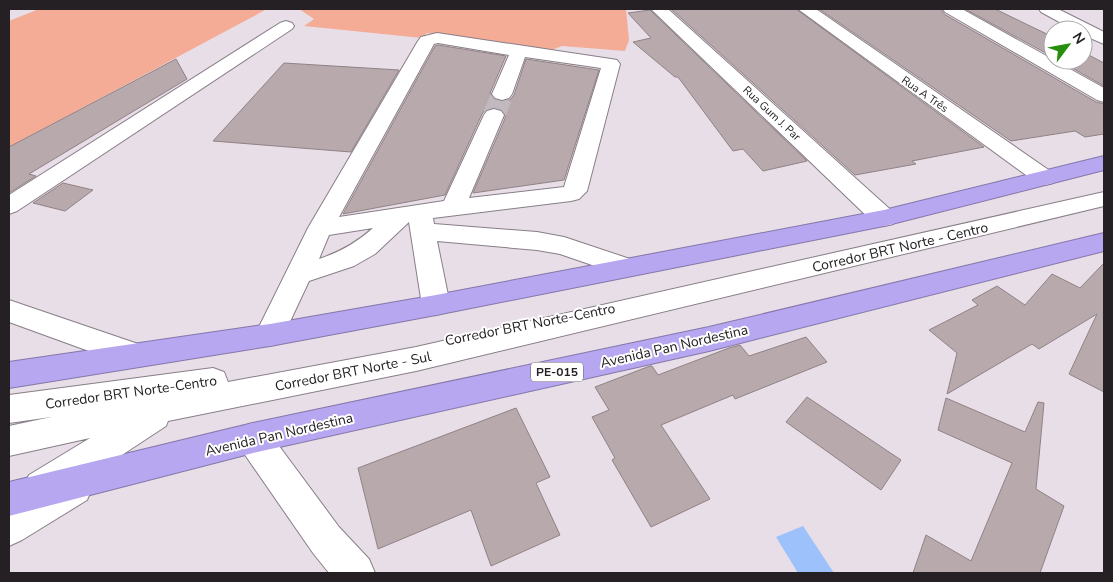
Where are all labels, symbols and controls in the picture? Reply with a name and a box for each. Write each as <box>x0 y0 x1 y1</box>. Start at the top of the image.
north arrow <box>1043 20 1093 70</box>
text: N <box>1068 29 1089 48</box>
street label: Rua A Três <box>898 73 951 116</box>
street label: Rua Gum J. Par <box>740 83 804 144</box>
street label: Corredor BRT Norte - Centro <box>810 218 990 277</box>
street label: Corredor BRT Norte-Centro <box>443 299 617 350</box>
street label: Avenida Pan Nordestina <box>598 320 750 373</box>
street label: Corredor BRT Norte - Sul <box>273 347 434 396</box>
road number: PE-015 <box>531 362 583 382</box>
street label: Corredor BRT Norte-Centro <box>44 371 218 414</box>
street label: Avenida Pan Nordestina <box>203 408 355 461</box>

